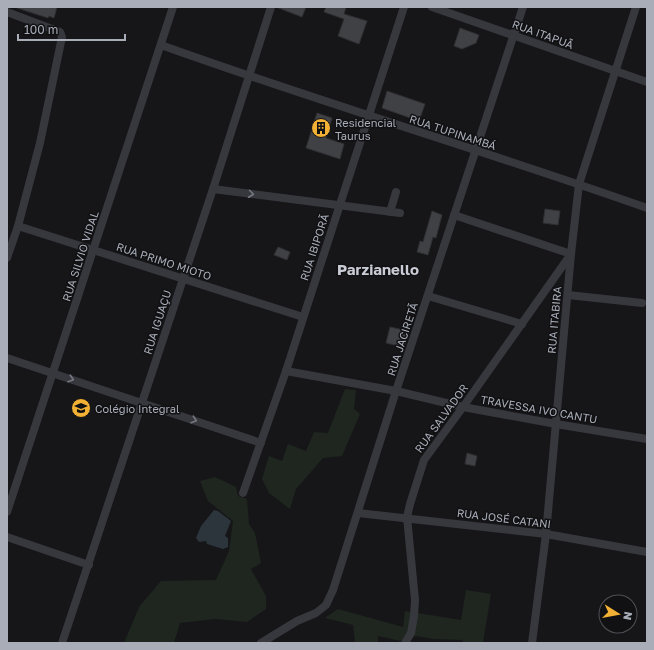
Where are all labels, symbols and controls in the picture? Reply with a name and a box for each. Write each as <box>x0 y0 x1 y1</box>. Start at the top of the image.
scale bar <box>18 16 125 42</box>
street label: RUA ITAPUÃ <box>511 17 576 51</box>
text: 100 m <box>24 22 58 37</box>
street label: RUA TUPINAMBÁ <box>408 112 499 152</box>
place label: Residencial Taurus <box>335 116 397 142</box>
building icon: Residencial Taurus <box>310 117 332 139</box>
one-way arrow <box>248 189 254 198</box>
street label: RUA SILVIO VIDAL <box>59 208 101 303</box>
street label: RUA IBIPORÃ <box>297 211 331 282</box>
street label: RUA PRIMO MIOTO <box>115 239 213 283</box>
district label: Parzianello <box>337 260 419 278</box>
street label: RUA ITABIRA <box>545 285 563 354</box>
street label: RUA IGUAÇU <box>141 288 173 356</box>
street label: RUA JACIRETÃ <box>384 300 420 377</box>
one-way arrow <box>67 375 74 383</box>
street label: RUA SALVADOR <box>412 381 470 455</box>
street label: TRAVESSA IVO CANTU <box>480 392 598 426</box>
school or university icon: Colégio Integral <box>70 397 92 419</box>
place label: Colégio Integral <box>95 402 180 415</box>
one-way arrow <box>190 416 197 424</box>
street label: RUA JOSÉ CATANI <box>456 506 552 530</box>
north arrow <box>598 594 638 634</box>
text: N <box>621 611 635 621</box>

